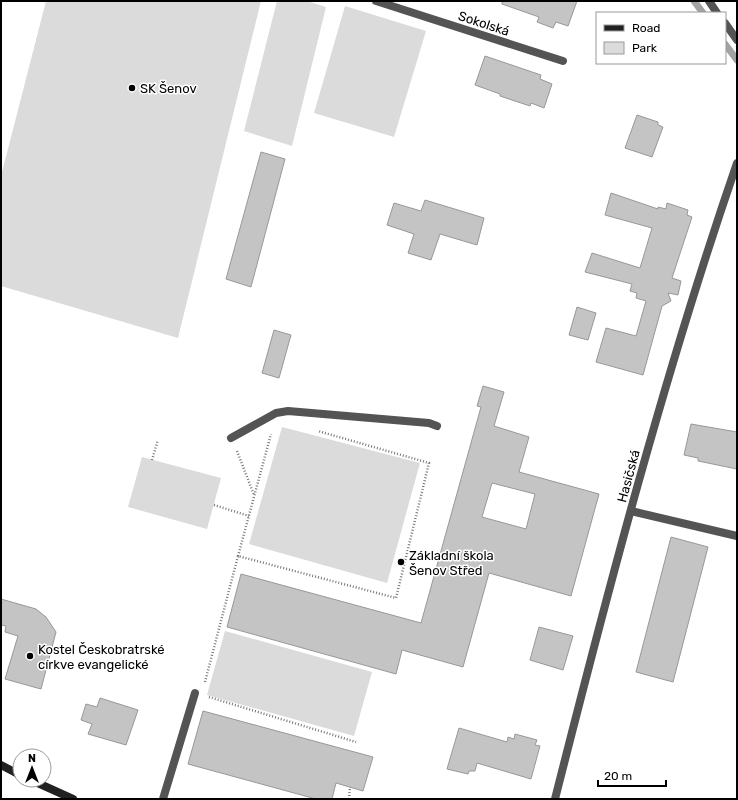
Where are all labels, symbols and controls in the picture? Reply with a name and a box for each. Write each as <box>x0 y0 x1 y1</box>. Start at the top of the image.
street label: Sokolská <box>456 8 511 39</box>
legend <box>596 12 726 64</box>
text: Road <box>632 21 660 35</box>
text: Park <box>632 41 658 55</box>
place label: SK Šenov <box>140 81 197 96</box>
marker: SK Šenov <box>127 83 137 93</box>
street label: Hasičská <box>614 448 643 504</box>
place label: Základní škola Šenov Střed <box>409 548 494 578</box>
marker: Základní škola Šenov Střed <box>396 557 406 567</box>
place label: Kostel Českobratrské církve evangelické <box>38 642 165 673</box>
marker: Kostel Českobratrské církve evangelické <box>25 651 35 661</box>
north arrow <box>12 748 52 788</box>
text: N <box>28 752 36 765</box>
scale bar <box>598 762 666 788</box>
text: 20 m <box>604 769 632 783</box>

